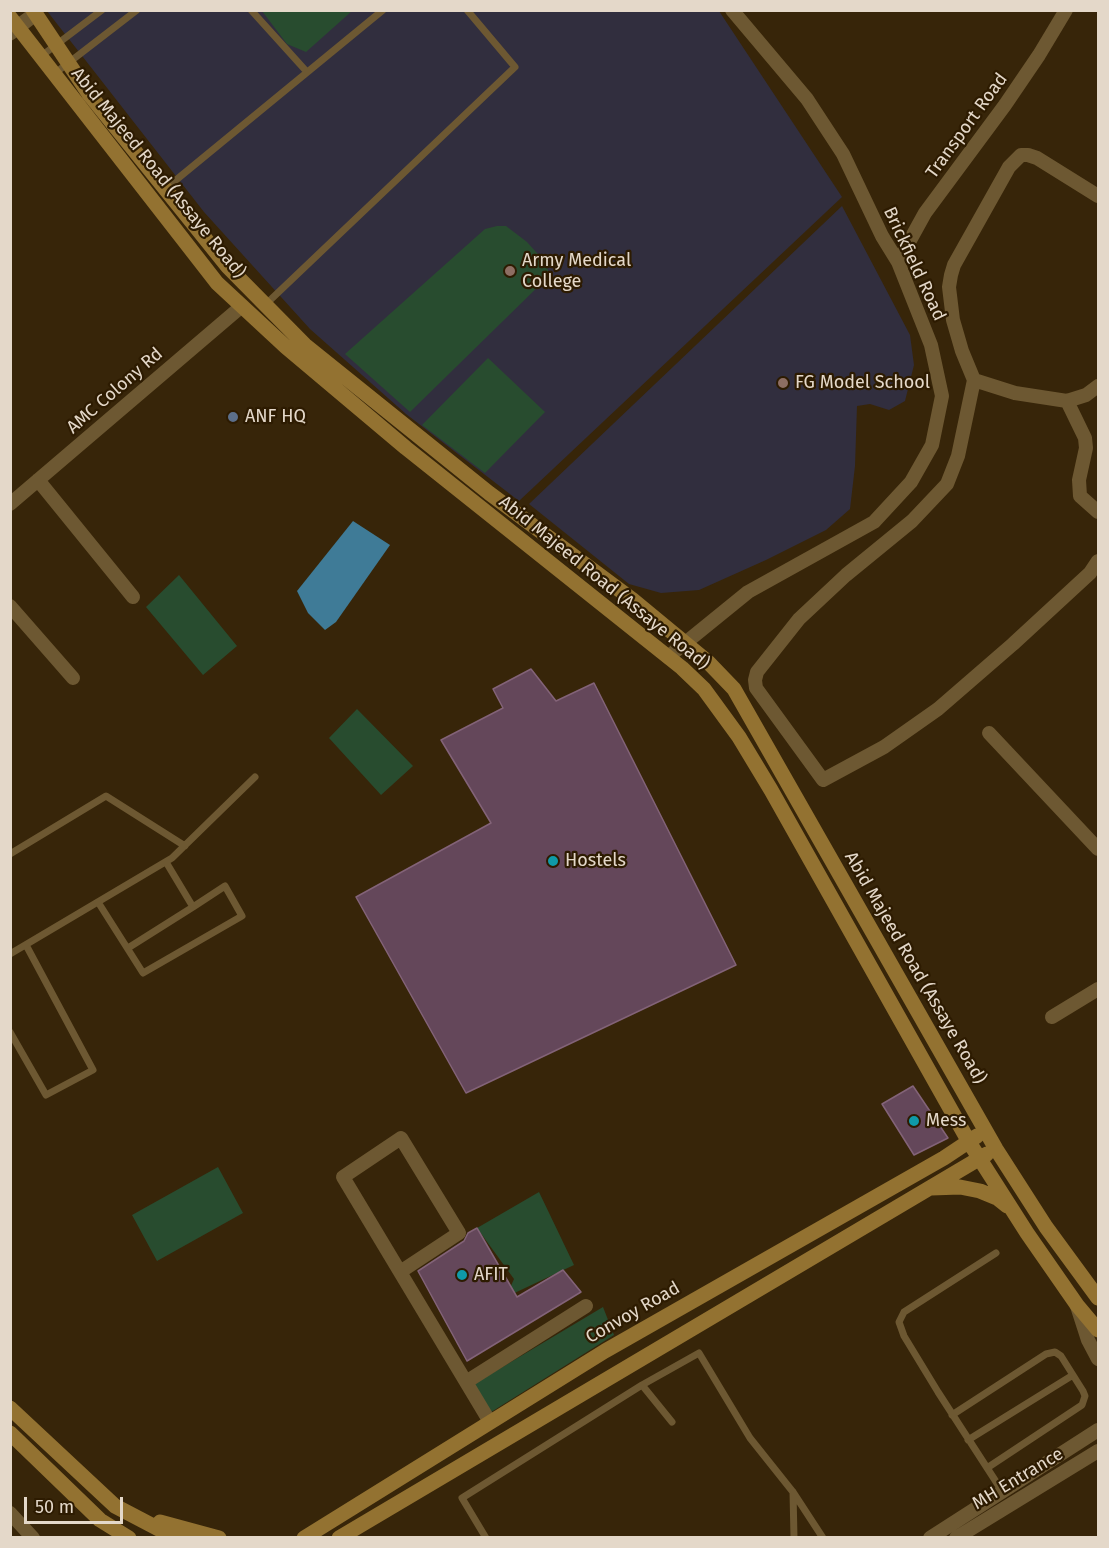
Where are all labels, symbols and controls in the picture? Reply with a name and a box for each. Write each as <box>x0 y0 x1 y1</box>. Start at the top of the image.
street label: Abid Majeed Road (Assaye Road) <box>66 63 250 283</box>
street label: Transport Road <box>922 69 1012 183</box>
street label: Brickfield Road <box>878 204 950 324</box>
place label: Army Medical College <box>522 250 631 292</box>
marker: Army Medical College <box>503 264 517 278</box>
street label: AMC Colony Rd <box>63 343 167 439</box>
place label: FG Model School <box>795 372 930 394</box>
marker: FG Model School <box>776 376 790 390</box>
place label: ANF HQ <box>245 406 306 428</box>
marker: ANF HQ <box>226 410 240 424</box>
street label: Abid Majeed Road (Assaye Road) <box>494 491 714 675</box>
street label: Abid Majeed Road (Assaye Road) <box>840 848 990 1088</box>
place label: Hostels <box>565 850 626 872</box>
marker: Hostels <box>546 854 560 868</box>
place label: Mess <box>926 1110 966 1132</box>
marker: Mess <box>907 1114 921 1128</box>
place label: AFIT <box>474 1264 508 1286</box>
marker: AFIT <box>455 1268 469 1282</box>
street label: Convoy Road <box>582 1277 684 1349</box>
street label: MH Entrance <box>969 1443 1067 1515</box>
scale bar <box>27 1485 126 1523</box>
text: 50 m <box>35 1496 74 1518</box>

